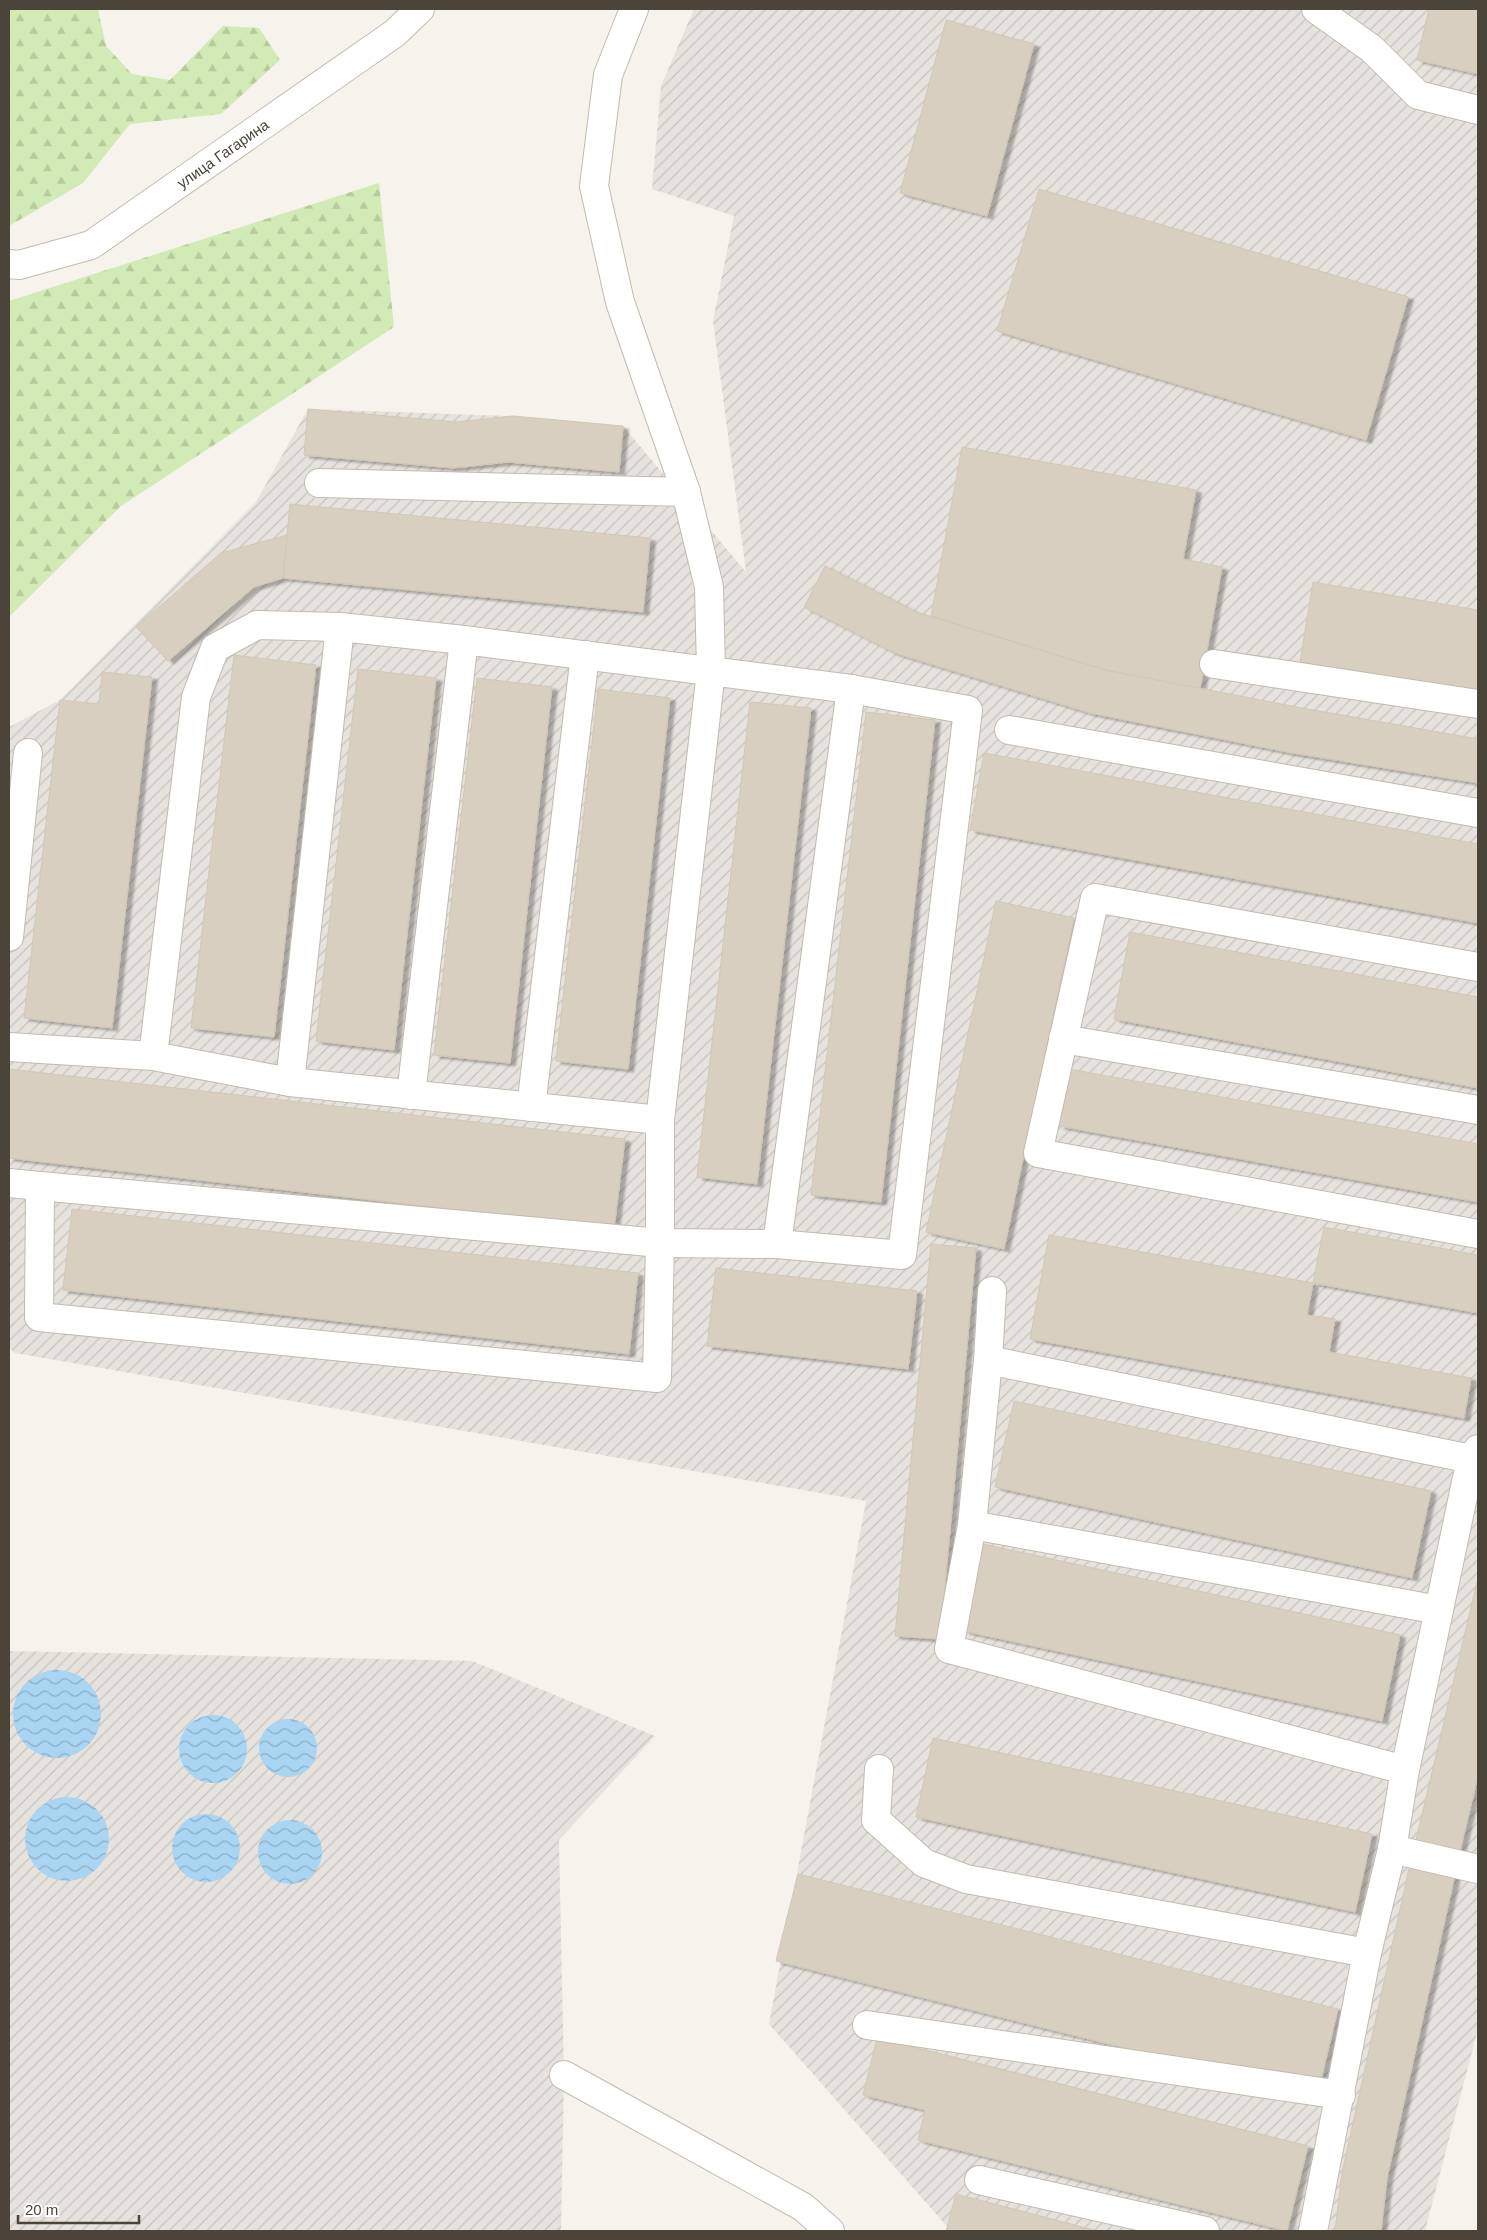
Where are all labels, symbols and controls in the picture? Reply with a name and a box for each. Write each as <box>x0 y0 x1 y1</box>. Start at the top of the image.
street label: улица Гагарина <box>174 115 272 191</box>
scale bar <box>18 2192 139 2224</box>
text: 20 m <box>25 2201 58 2218</box>

